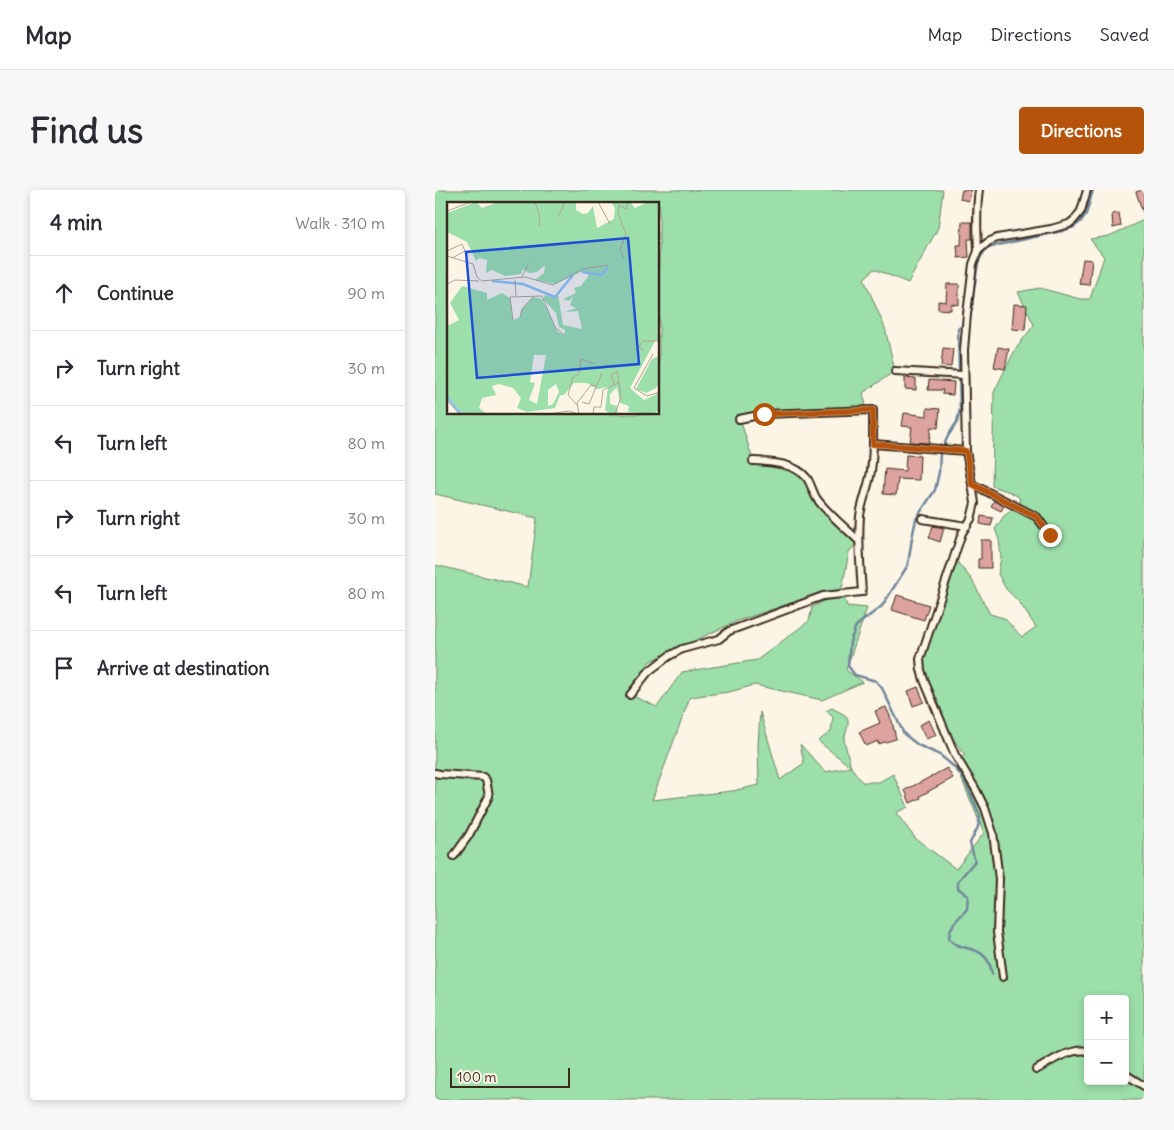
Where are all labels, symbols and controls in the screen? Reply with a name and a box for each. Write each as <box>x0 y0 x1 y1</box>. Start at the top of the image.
text: Map <box>25 20 72 50</box>
text: Map <box>927 23 962 46</box>
text: Directions <box>990 23 1072 46</box>
text: Saved <box>1100 23 1149 46</box>
button: Directions <box>1019 107 1144 154</box>
text: Find us <box>30 108 143 152</box>
inset map <box>447 202 660 415</box>
text: 4 min <box>50 209 102 236</box>
text: Walk · 310 m <box>295 213 385 233</box>
icon: ahead <box>50 279 78 307</box>
text: Continue <box>97 281 174 305</box>
text: 90 m <box>347 283 385 303</box>
icon: right <box>50 354 78 382</box>
text: Turn right <box>97 356 180 380</box>
text: 30 m <box>348 358 385 378</box>
route start <box>753 403 776 426</box>
icon: left <box>50 429 78 457</box>
text: Turn left <box>97 431 167 455</box>
text: 80 m <box>347 433 385 453</box>
icon: right <box>50 504 78 532</box>
text: Turn right <box>97 506 180 530</box>
text: 30 m <box>348 508 385 528</box>
route end <box>1039 524 1062 547</box>
icon: left <box>50 579 78 607</box>
text: Turn left <box>97 581 167 605</box>
text: 80 m <box>347 583 385 603</box>
icon: arrive <box>50 654 78 682</box>
text: Arrive at destination <box>97 656 270 680</box>
map controls <box>1084 995 1129 1085</box>
button: + <box>1084 995 1129 1040</box>
button: − <box>1084 1040 1129 1085</box>
scale bar <box>450 1065 570 1088</box>
text: 100 m <box>457 1068 497 1086</box>

